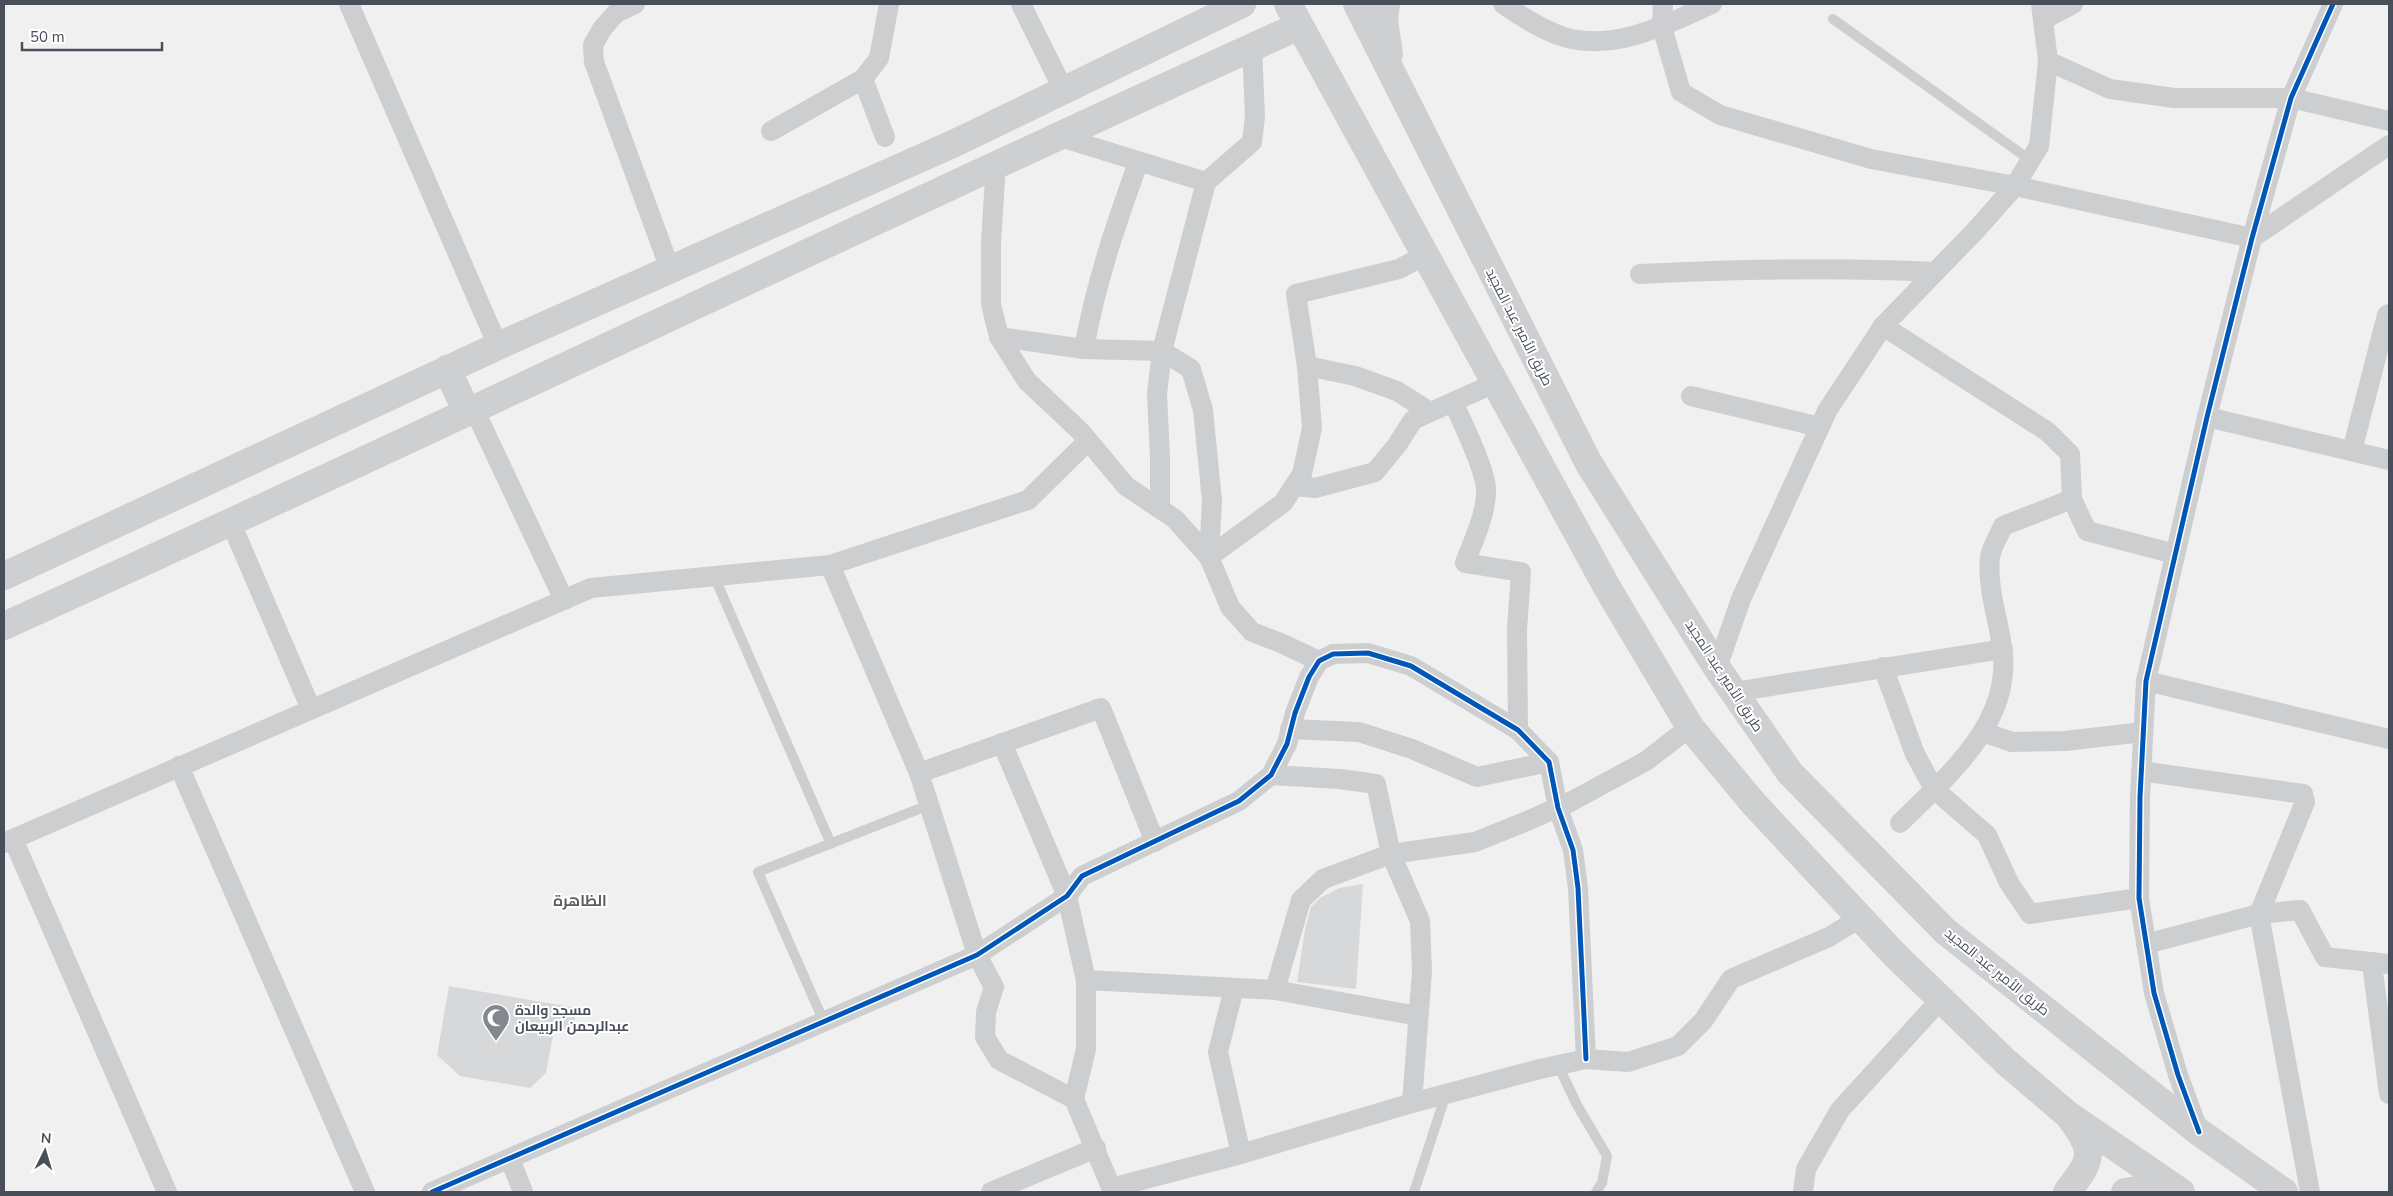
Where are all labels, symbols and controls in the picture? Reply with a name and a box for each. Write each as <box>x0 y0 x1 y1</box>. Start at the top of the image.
scale bar <box>22 20 162 52</box>
text: 50 m <box>30 27 65 47</box>
street label: طريق الأمير عبد المجيد <box>1481 265 1557 389</box>
street label: طريق الأمير عبد المجيد <box>1681 616 1767 736</box>
district label: الظاهرة <box>553 891 607 911</box>
street label: طريق الأمير عبد المجيد <box>1941 924 2053 1020</box>
place label: مسجد والدة عبدالرحمن الربيعان <box>515 1001 629 1036</box>
mosque icon: مسجد والدة عبدالرحمن الربيعان <box>481 1003 511 1042</box>
north arrow <box>20 1126 70 1176</box>
text: N <box>40 1129 52 1148</box>

